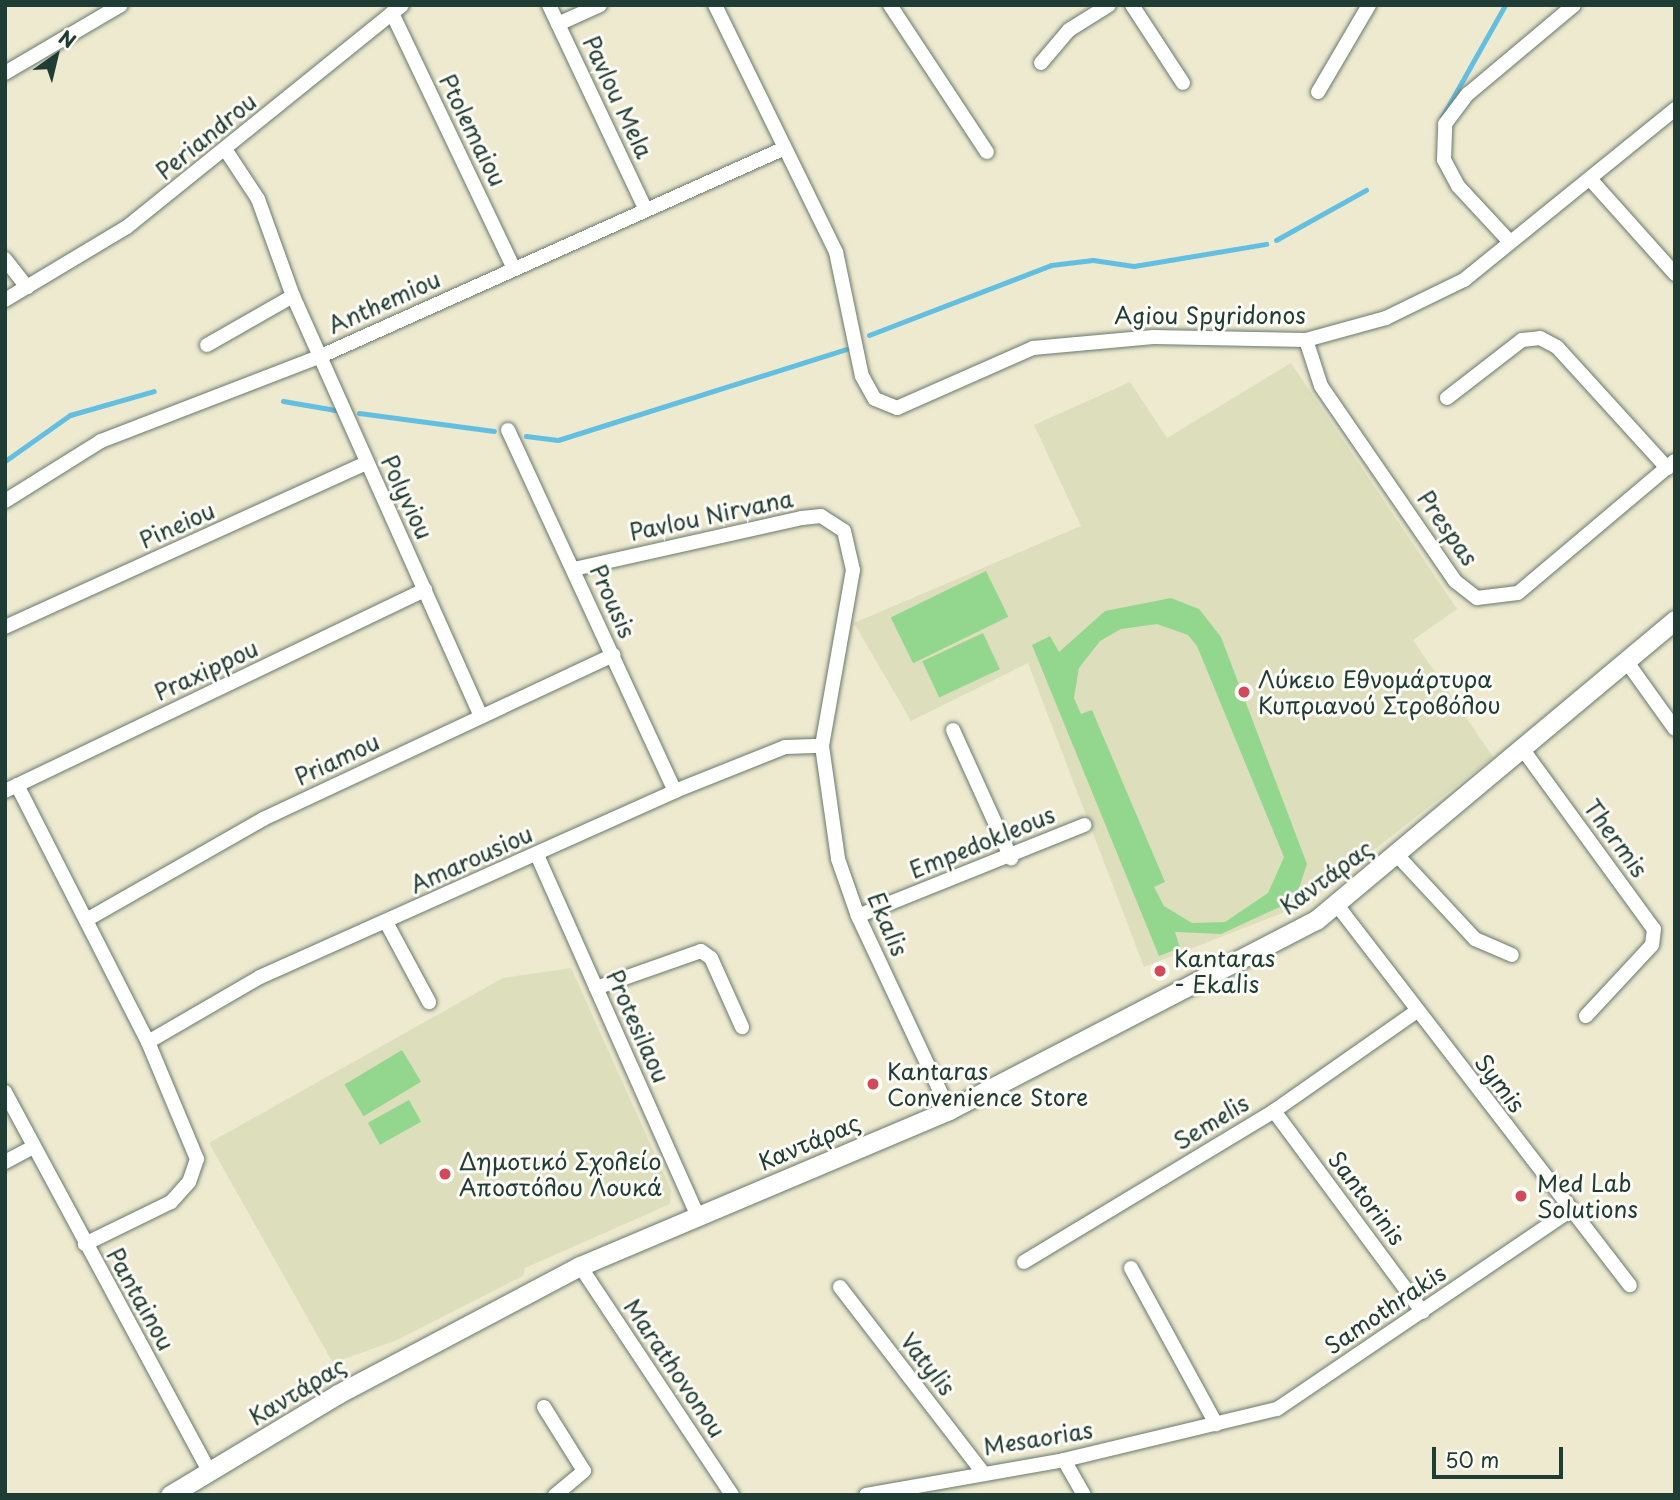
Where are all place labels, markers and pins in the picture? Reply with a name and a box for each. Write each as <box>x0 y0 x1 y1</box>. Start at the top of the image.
place label: Λύκειο Εθνομάρτυρα Κυπριανού Στροβόλου <box>1258 665 1501 719</box>
marker: Λύκειο Εθνομάρτυρα Κυπριανού Στροβόλου <box>1236 684 1252 700</box>
place label: Kantaras - Ekalis <box>1174 944 1275 998</box>
marker: Kantaras - Ekalis <box>1152 963 1168 979</box>
place label: Kantaras Convenience Store <box>887 1057 1090 1111</box>
marker: Kantaras Convenience Store <box>865 1076 881 1092</box>
place label: Δημοτικό Σχολείο Αποστόλου Λουκά <box>459 1147 663 1201</box>
marker: Δημοτικό Σχολείο Αποστόλου Λουκά <box>437 1166 453 1182</box>
place label: Med Lab Solutions <box>1537 1169 1638 1223</box>
marker: Med Lab Solutions <box>1511 1186 1531 1206</box>

